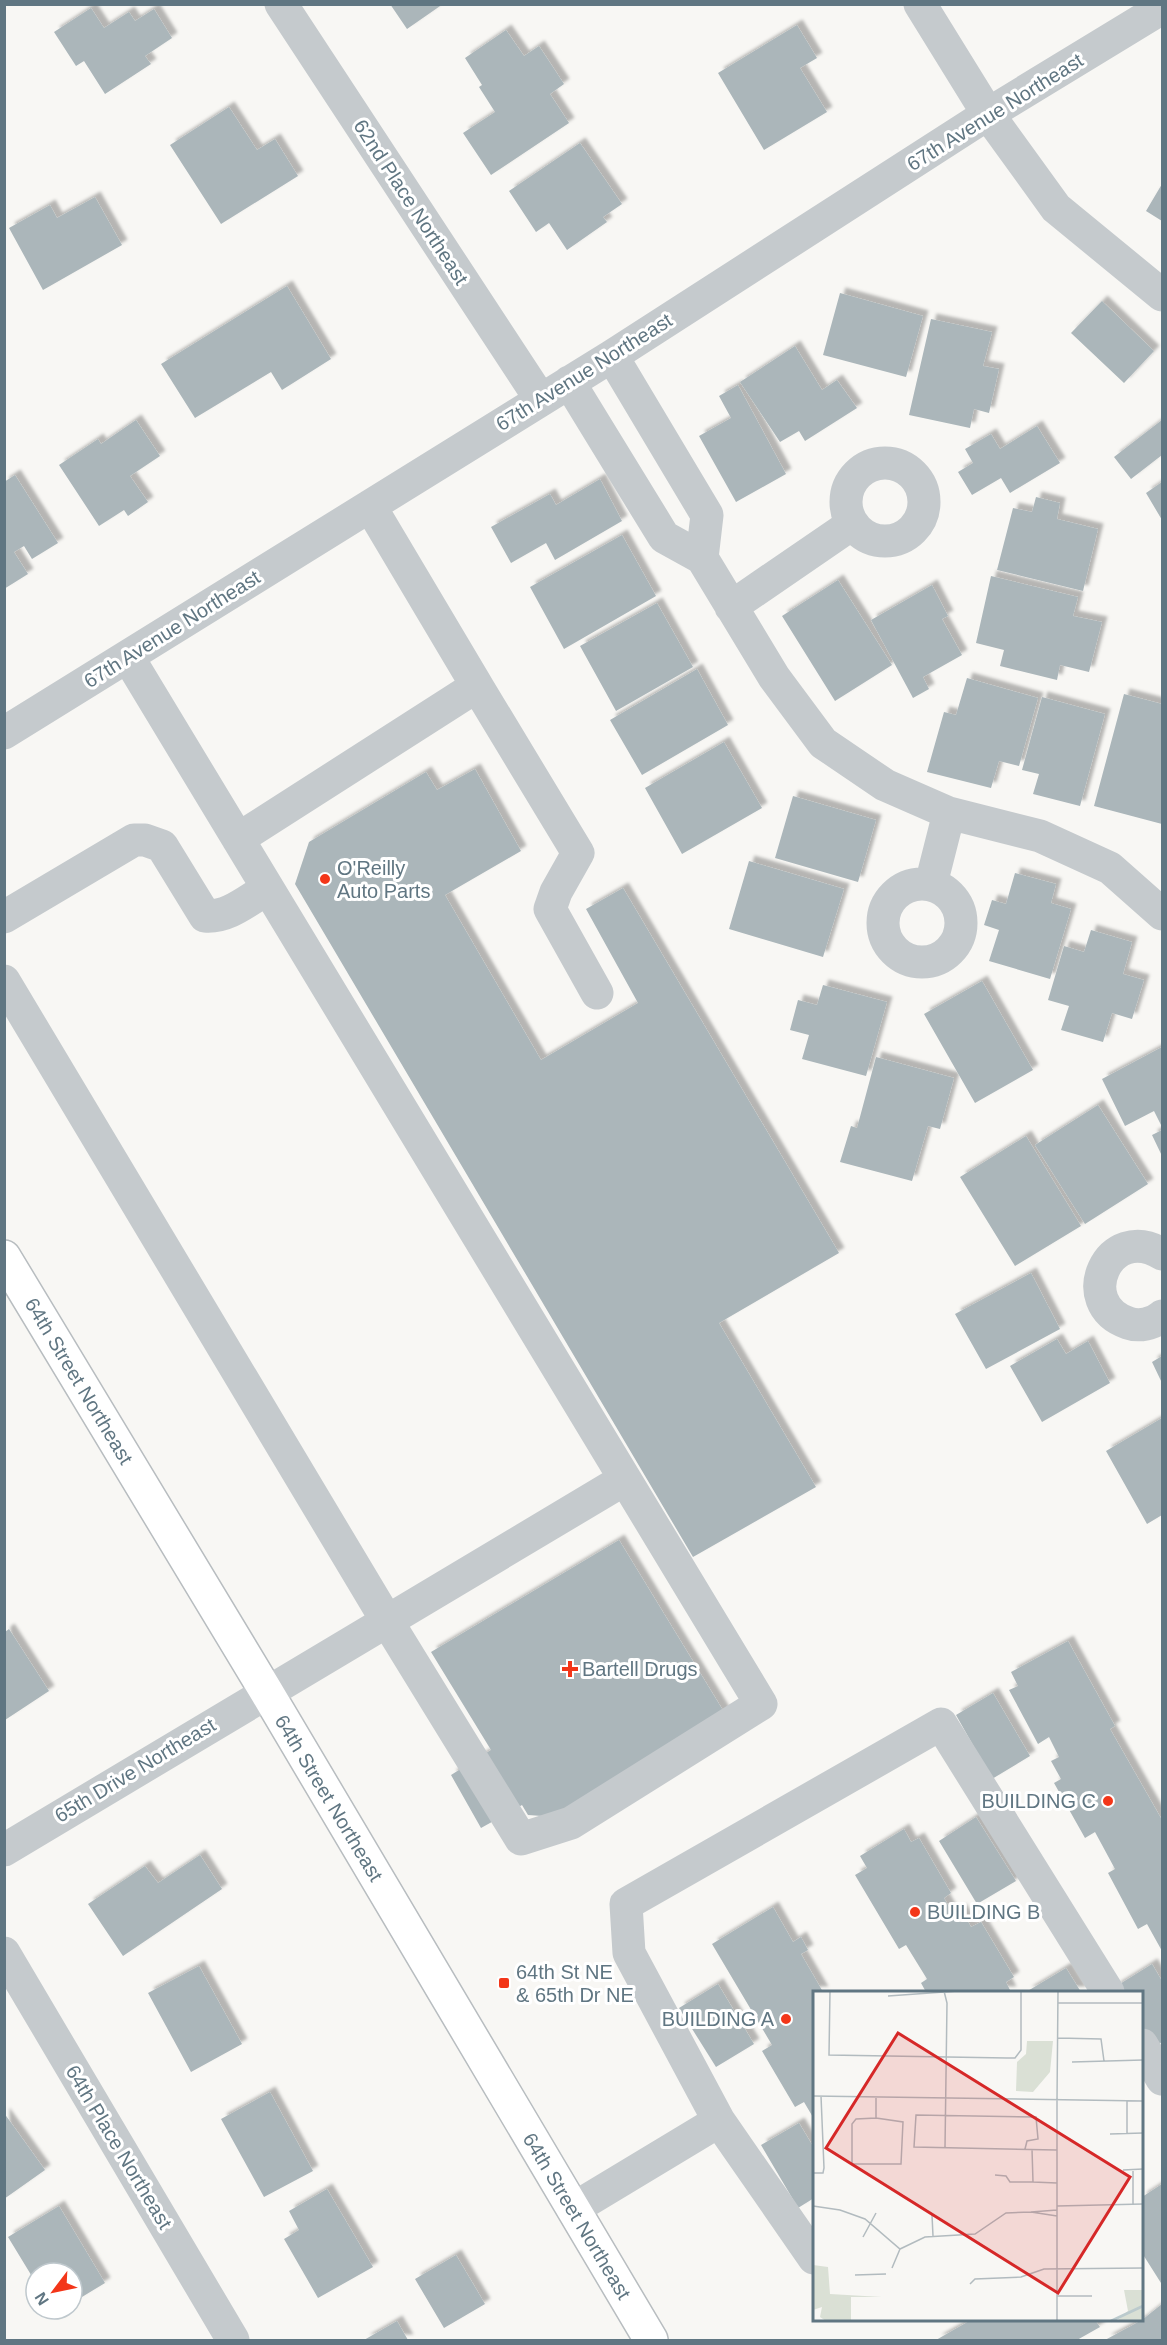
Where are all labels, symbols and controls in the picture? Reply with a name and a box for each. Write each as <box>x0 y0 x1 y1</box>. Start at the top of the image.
street label: 67th Avenue Northeast <box>903 49 1087 175</box>
street label: 62nd Place Northeast <box>349 115 473 289</box>
street label: 67th Avenue Northeast <box>492 309 676 435</box>
street label: 67th Avenue Northeast <box>80 566 264 692</box>
place label: O'Reilly Auto Parts <box>337 857 430 902</box>
marker: O'Reilly Auto Parts <box>318 872 332 886</box>
street label: 64th Street Northeast <box>21 1294 138 1469</box>
place label: Bartell Drugs <box>582 1658 698 1680</box>
marker: Bartell Drugs <box>563 1662 577 1676</box>
street label: 64th Street Northeast <box>271 1711 388 1886</box>
street label: 65th Drive Northeast <box>51 1713 220 1827</box>
place label: BUILDING C <box>982 1790 1096 1812</box>
marker: BUILDING C <box>1101 1794 1115 1808</box>
place label: BUILDING B <box>927 1901 1040 1923</box>
marker: BUILDING B <box>908 1905 922 1919</box>
place label: 64th St NE & 65th Dr NE <box>516 1961 634 2006</box>
marker: 64th St NE & 65th Dr NE <box>497 1976 511 1990</box>
inset map <box>813 1991 1143 2321</box>
place label: BUILDING A <box>662 2008 775 2030</box>
marker: BUILDING A <box>779 2012 793 2026</box>
street label: 64th Place Northeast <box>61 2061 177 2233</box>
street label: 64th Street Northeast <box>519 2129 636 2304</box>
north arrow <box>24 2261 84 2321</box>
text: N <box>31 2289 52 2308</box>

